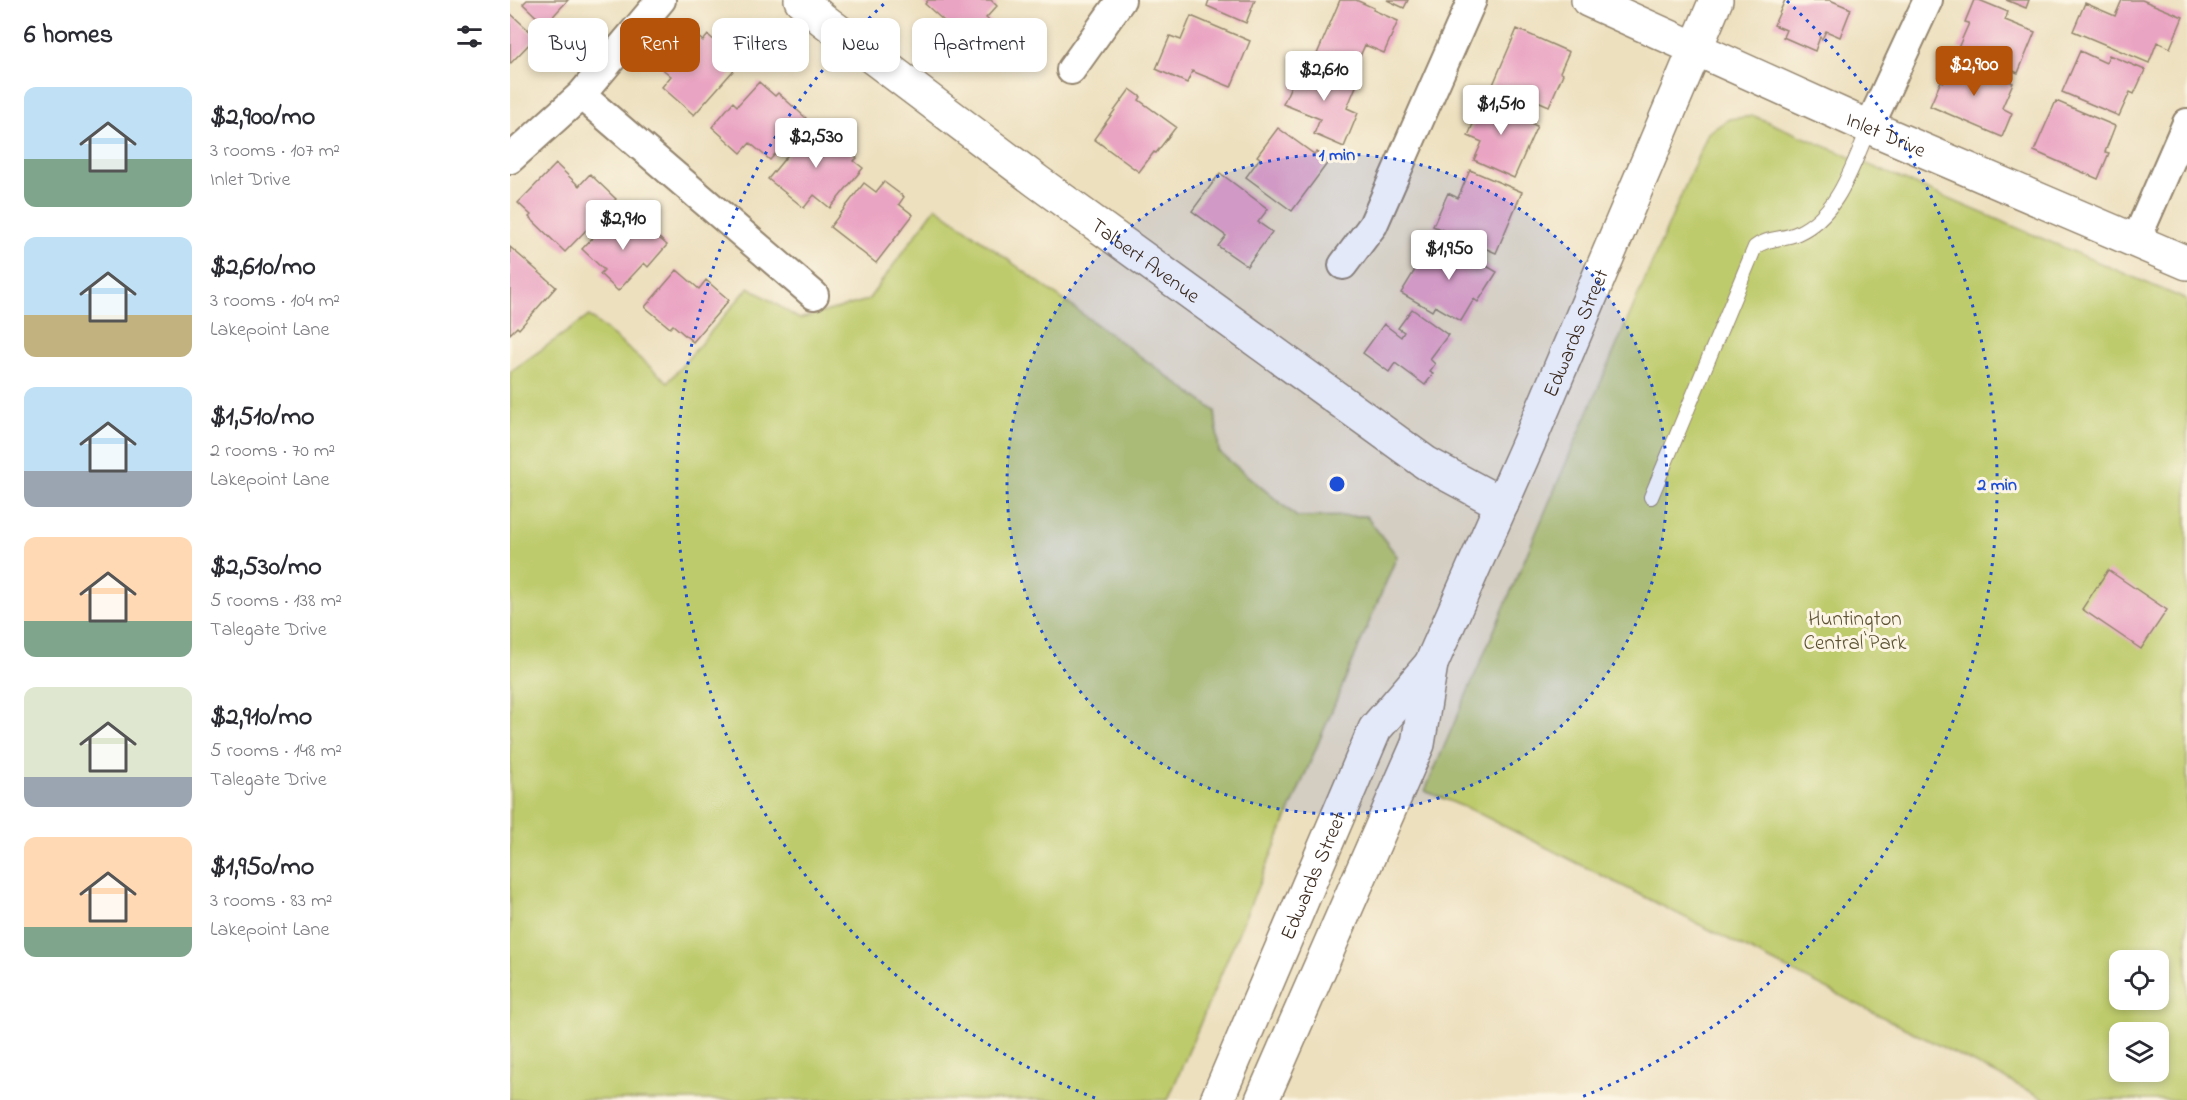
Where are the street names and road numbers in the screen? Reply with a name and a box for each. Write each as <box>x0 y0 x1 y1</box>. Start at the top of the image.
street label: Inlet Drive <box>1840 105 1931 167</box>
street label: Talbert Avenue <box>1084 212 1206 312</box>
street label: Edwards Street <box>1537 265 1618 402</box>
street label: Edwards Street <box>1274 807 1355 945</box>

